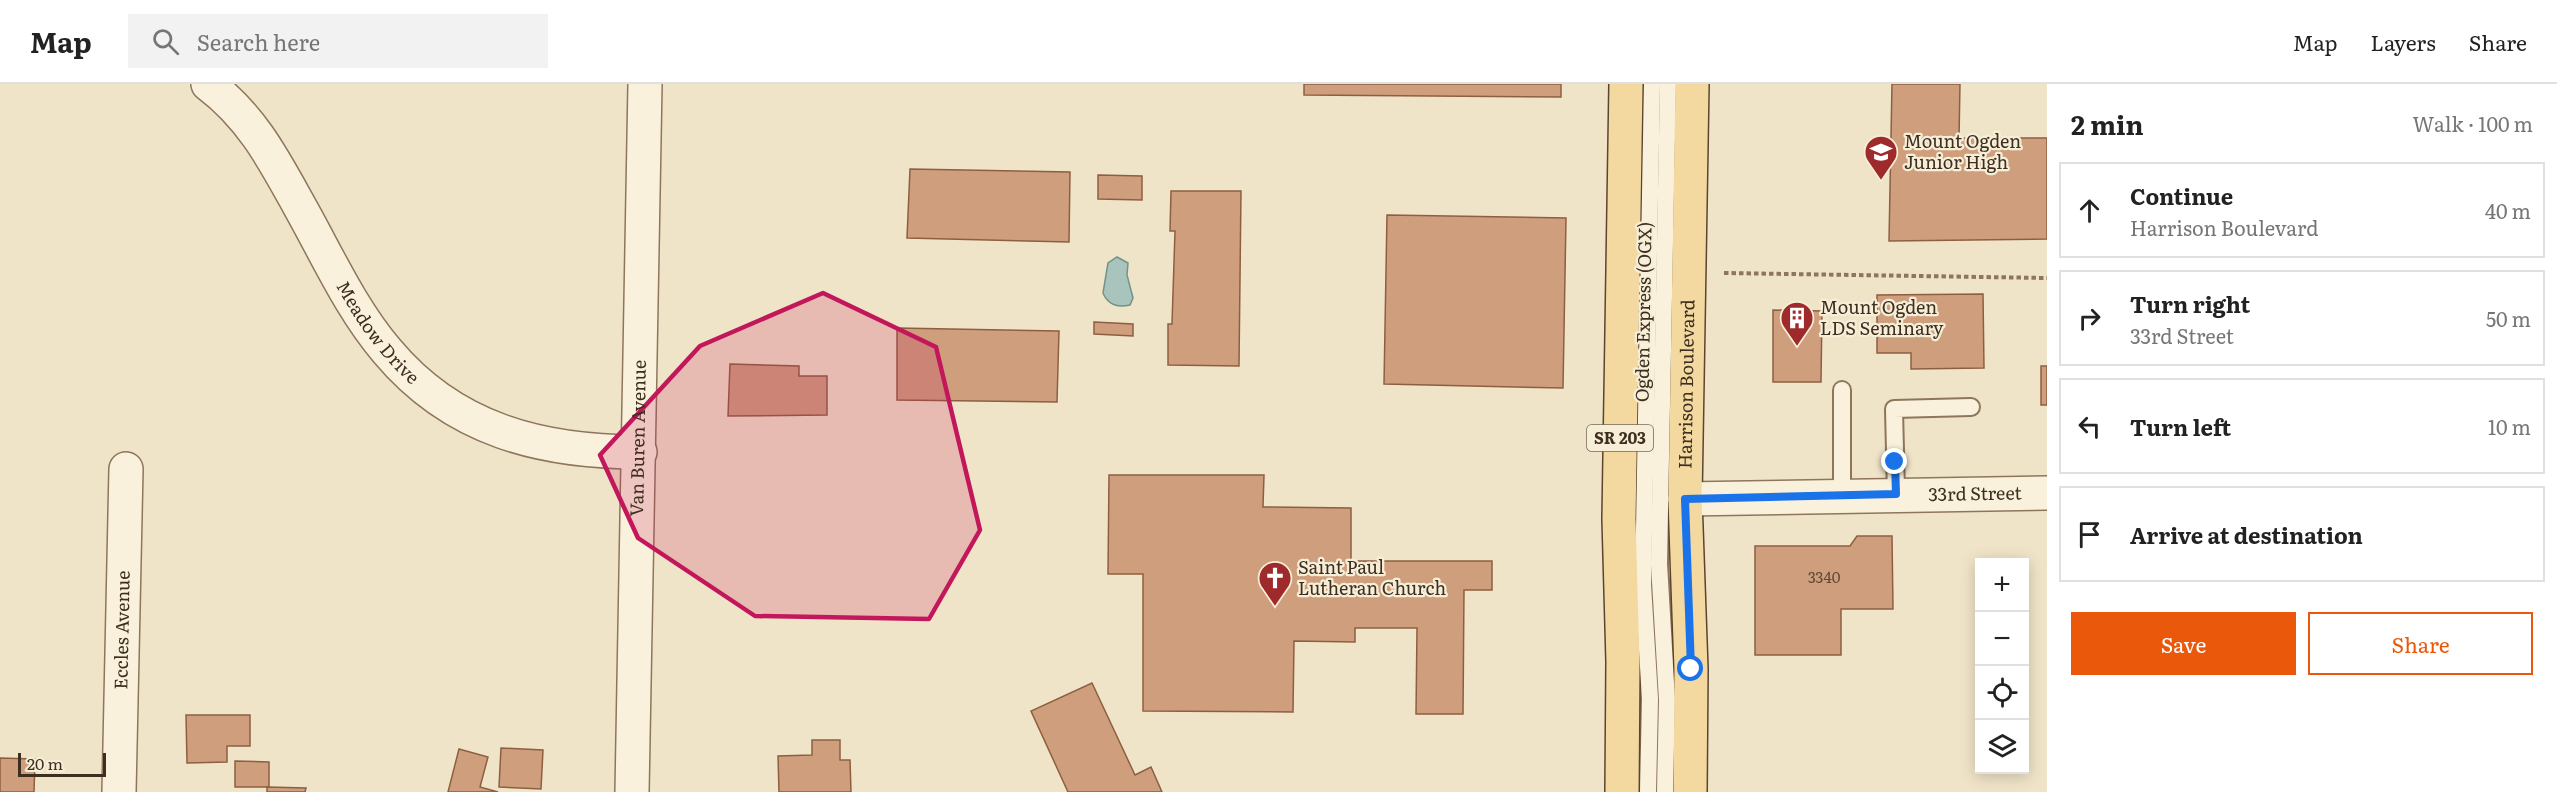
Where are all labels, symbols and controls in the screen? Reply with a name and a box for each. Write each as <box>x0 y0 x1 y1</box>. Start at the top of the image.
search box <box>128 14 548 68</box>
text: Map <box>30 20 92 62</box>
icon: search <box>149 25 182 58</box>
text: Search here <box>197 25 320 58</box>
text: Map <box>2293 26 2338 57</box>
text: Layers <box>2371 26 2436 57</box>
text: Share <box>2469 26 2527 57</box>
text: 2 min <box>2071 104 2144 143</box>
text: Walk · 100 m <box>2412 108 2533 138</box>
place label: Mount Ogden Junior High <box>1904 127 2021 175</box>
school or university icon: Mount Ogden Junior High <box>1863 134 1899 181</box>
text: Continue <box>2130 179 2233 212</box>
icon: ahead <box>2073 194 2106 227</box>
text: 40 m <box>2485 195 2531 225</box>
text: Harrison Boulevard <box>2130 212 2318 242</box>
street label: Ogden Express (OGX) <box>1627 221 1658 402</box>
street label: Meadow Drive <box>330 275 426 390</box>
text: Turn right <box>2130 287 2250 320</box>
place label: Mount Ogden LDS Seminary <box>1820 293 1944 341</box>
street label: Harrison Boulevard <box>1671 299 1700 469</box>
building icon: Mount Ogden LDS Seminary <box>1779 300 1815 347</box>
icon: right <box>2073 302 2106 335</box>
text: 50 m <box>2486 303 2531 333</box>
text: 33rd Street <box>2130 320 2234 350</box>
street label: Van Buren Avenue <box>622 359 652 517</box>
icon: left <box>2073 410 2106 443</box>
text: Turn left <box>2130 410 2231 443</box>
text: 10 m <box>2488 411 2531 441</box>
road number: SR 203 <box>1587 425 1653 451</box>
route end <box>1881 448 1907 474</box>
street label: 33rd Street <box>1928 478 2023 507</box>
icon: arrive <box>2073 518 2106 551</box>
text: Arrive at destination <box>2130 518 2363 551</box>
place label: Saint Paul Lutheran Church <box>1298 553 1446 601</box>
map controls <box>1975 558 2029 774</box>
button: + <box>1975 558 2029 612</box>
church icon: Saint Paul Lutheran Church <box>1257 560 1293 607</box>
house number: 3340 <box>1808 565 1841 588</box>
street label: Eccles Avenue <box>106 570 136 690</box>
button: − <box>1975 612 2029 666</box>
button: Save <box>2071 612 2296 675</box>
button: Share <box>2308 612 2533 675</box>
route start <box>1677 655 1703 681</box>
button: locate <box>1975 666 2029 720</box>
button: layers <box>1975 720 2029 774</box>
scale bar <box>18 750 106 778</box>
text: 20 m <box>27 751 63 775</box>

